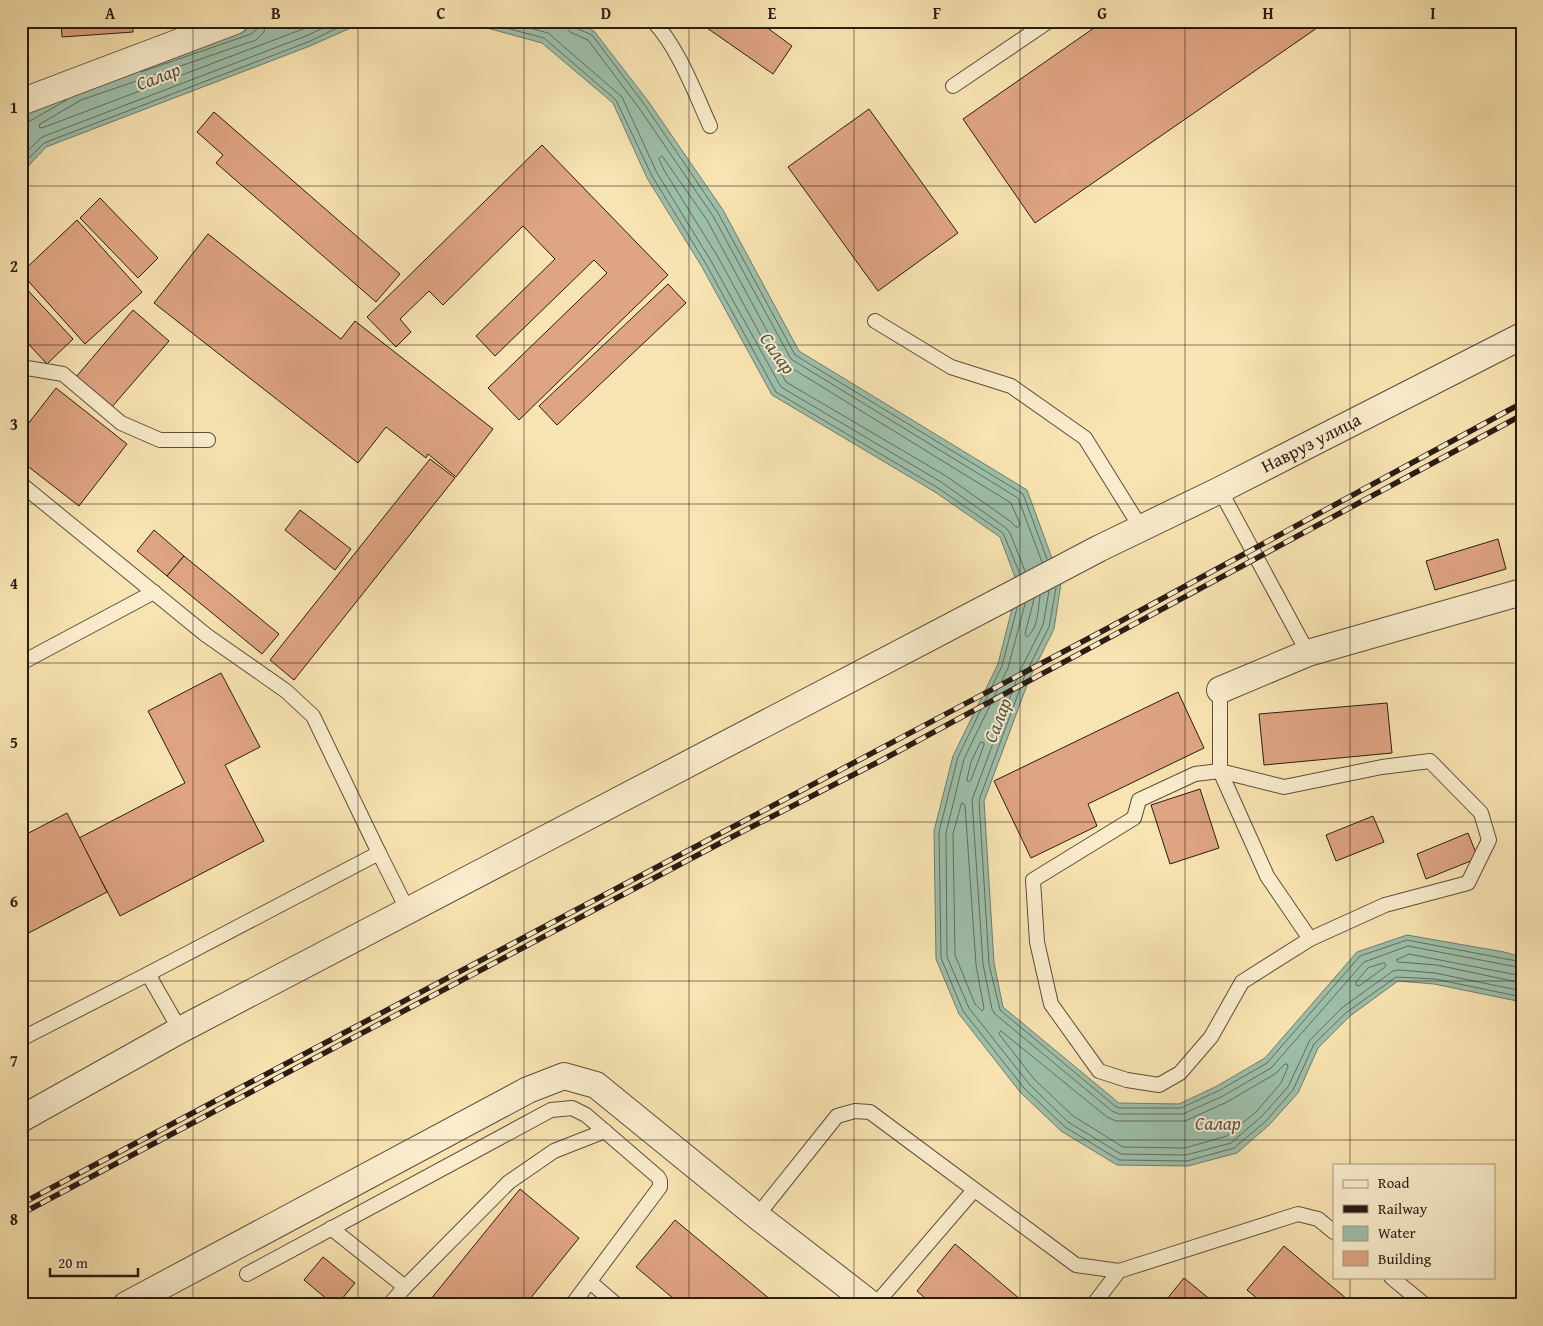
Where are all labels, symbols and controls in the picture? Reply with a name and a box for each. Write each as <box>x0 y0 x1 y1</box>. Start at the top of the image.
text: A <box>105 1 116 25</box>
text: B <box>271 1 281 25</box>
text: C <box>436 1 446 25</box>
text: D <box>601 1 611 25</box>
text: E <box>768 1 777 25</box>
text: F <box>933 1 941 25</box>
text: G <box>1097 1 1107 25</box>
text: H <box>1262 1 1274 25</box>
text: I <box>1430 1 1436 25</box>
water label: Салар <box>132 55 184 97</box>
text: 1 <box>10 95 18 119</box>
text: 2 <box>10 254 18 278</box>
water label: Салар <box>753 326 803 380</box>
street label: Навруз улица <box>1256 406 1366 479</box>
text: 3 <box>10 412 18 436</box>
text: 4 <box>10 571 18 595</box>
water label: Салар <box>976 694 1018 746</box>
text: 5 <box>10 730 18 754</box>
text: 6 <box>10 889 18 913</box>
text: 7 <box>10 1048 18 1072</box>
water label: Салар <box>1195 1109 1241 1137</box>
legend <box>1333 1164 1496 1278</box>
text: Road <box>1378 1172 1409 1193</box>
text: Railway <box>1378 1198 1428 1219</box>
text: 8 <box>10 1207 18 1231</box>
text: Water <box>1378 1222 1416 1243</box>
scale bar <box>50 1246 138 1278</box>
text: Building <box>1378 1248 1432 1269</box>
text: 20 m <box>58 1252 89 1273</box>

